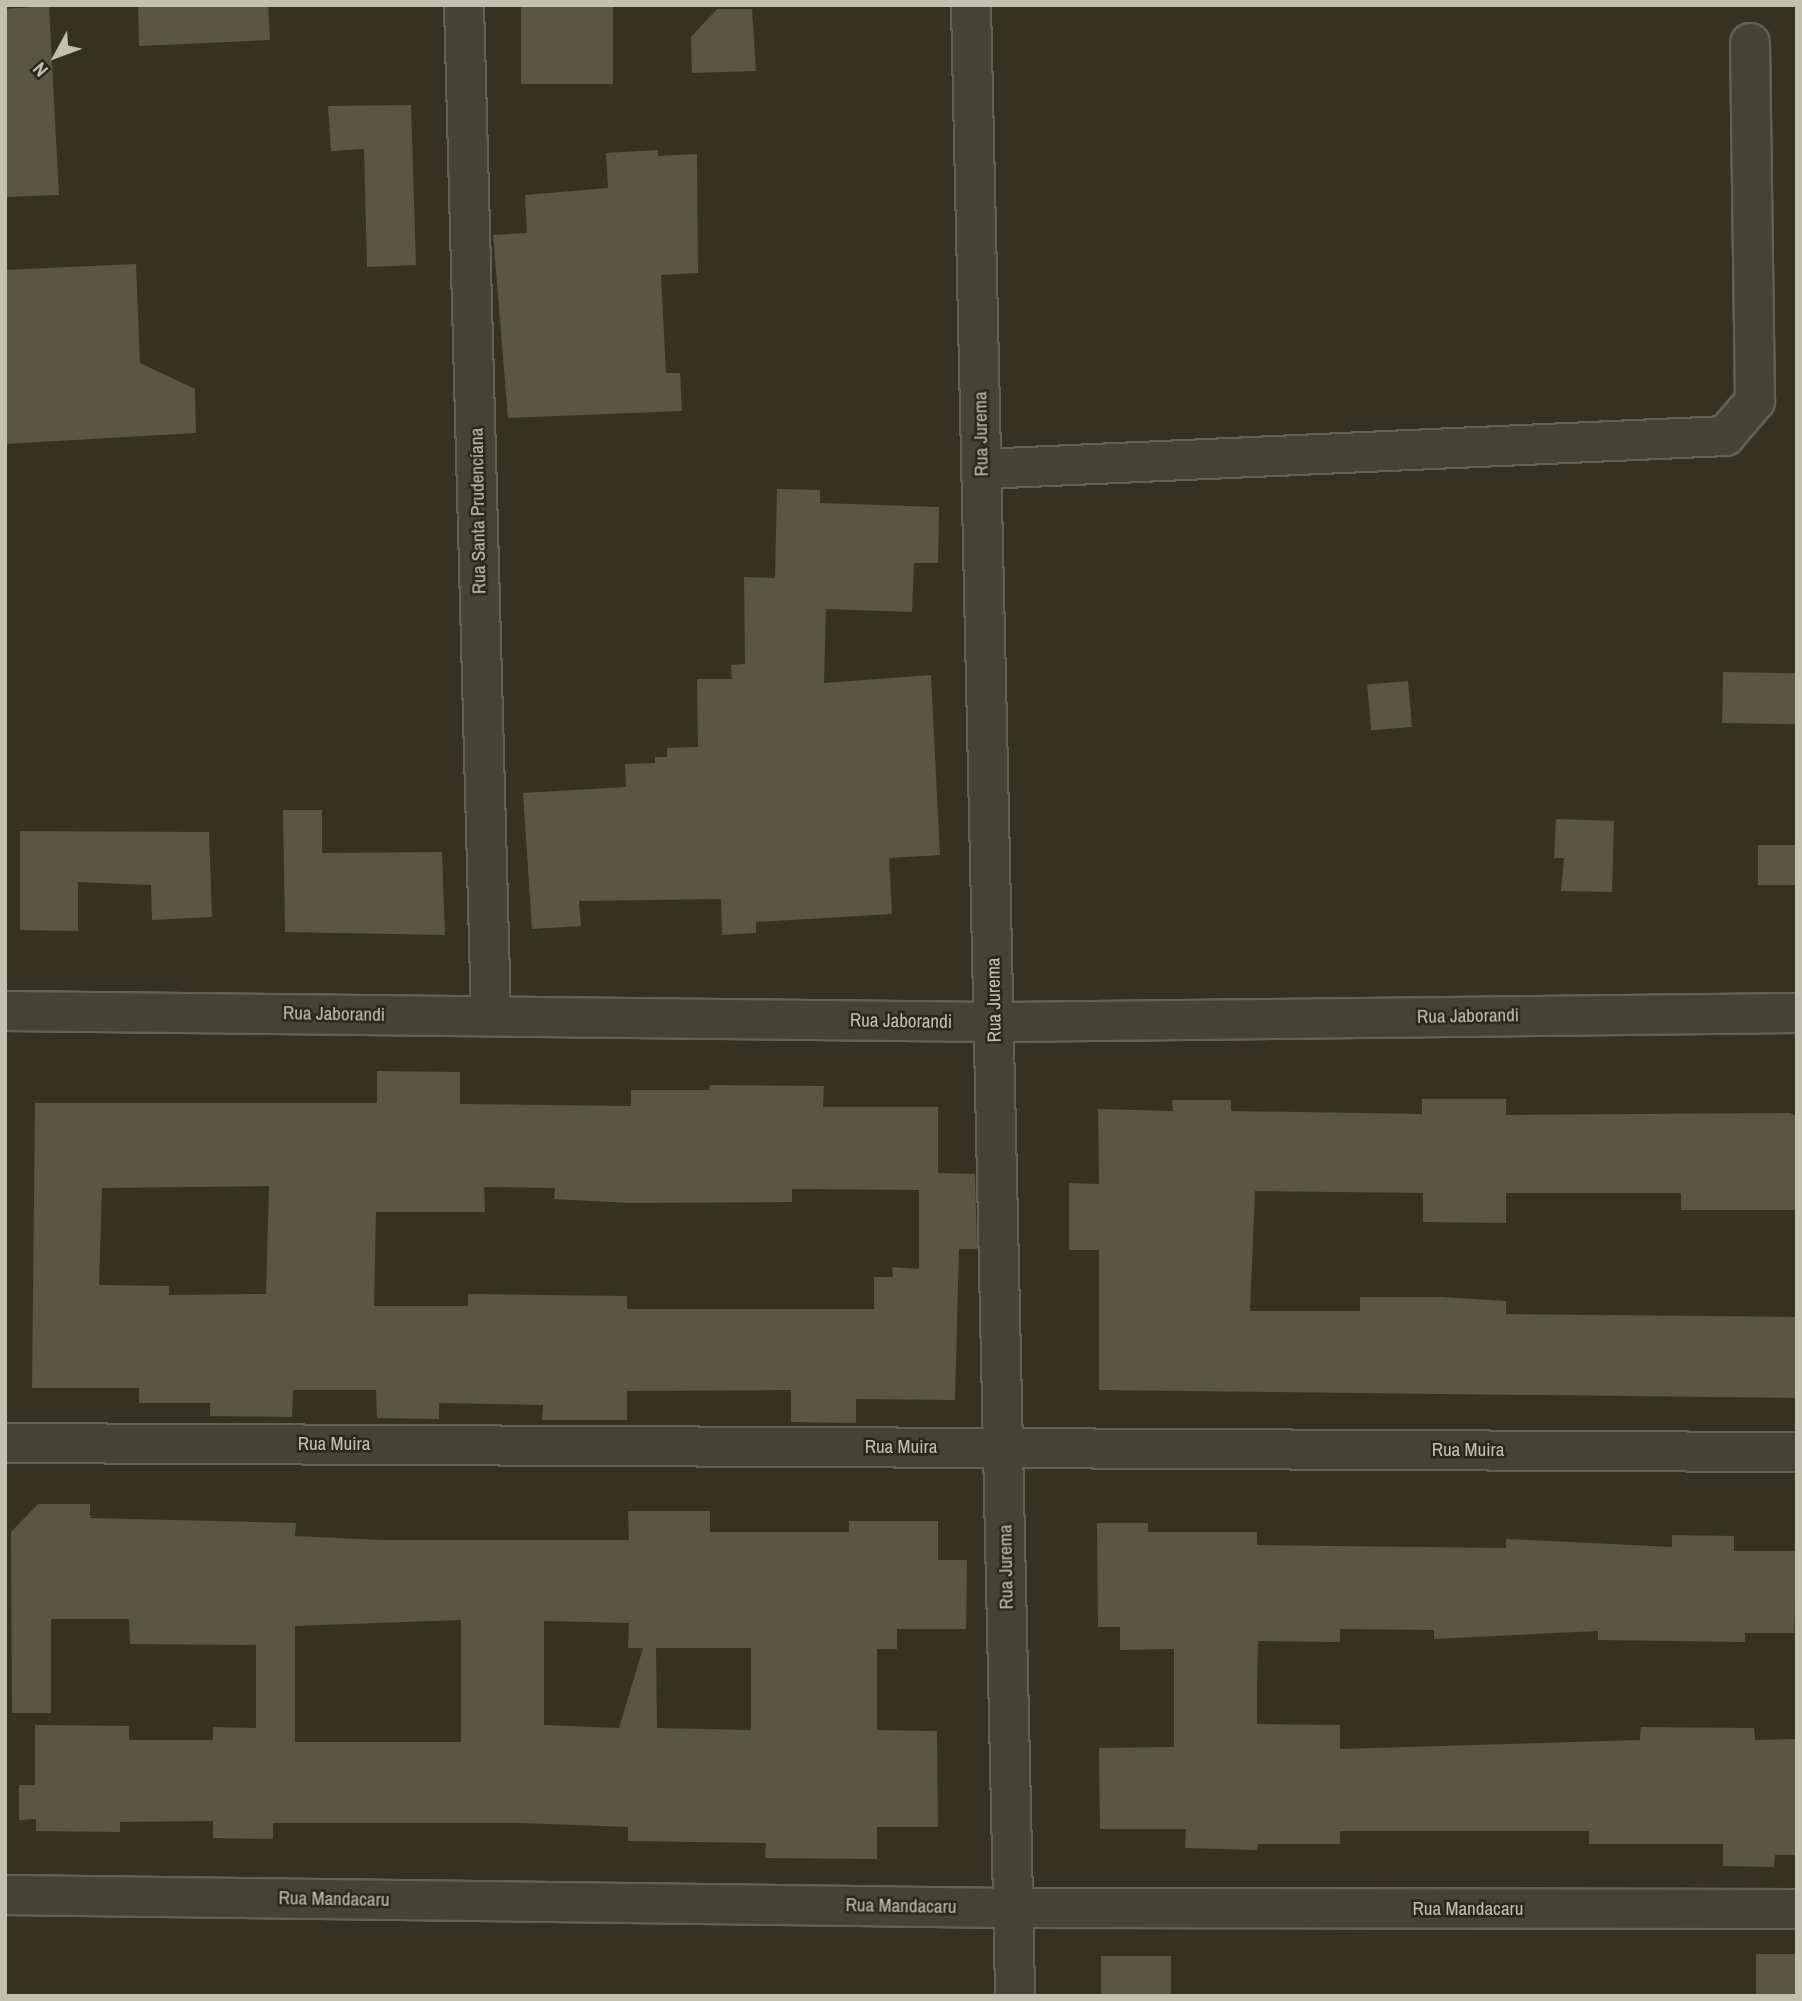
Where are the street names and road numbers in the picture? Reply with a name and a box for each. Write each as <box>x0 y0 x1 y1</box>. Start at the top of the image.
street label: Rua Jurema <box>969 391 993 477</box>
street label: Rua Santa Prudencíana <box>465 428 491 594</box>
street label: Rua Jurema <box>982 957 1006 1043</box>
street label: Rua Jaborandi <box>283 1002 385 1026</box>
street label: Rua Jaborandi <box>1417 1004 1519 1028</box>
street label: Rua Jaborandi <box>850 1009 952 1033</box>
street label: Rua Muira <box>298 1433 370 1455</box>
street label: Rua Muira <box>865 1436 937 1458</box>
street label: Rua Muira <box>1432 1439 1504 1461</box>
street label: Rua Jurema <box>994 1524 1018 1610</box>
street label: Rua Mandacaru <box>278 1887 390 1911</box>
street label: Rua Mandacaru <box>845 1894 957 1918</box>
street label: Rua Mandacaru <box>1413 1898 1523 1920</box>

